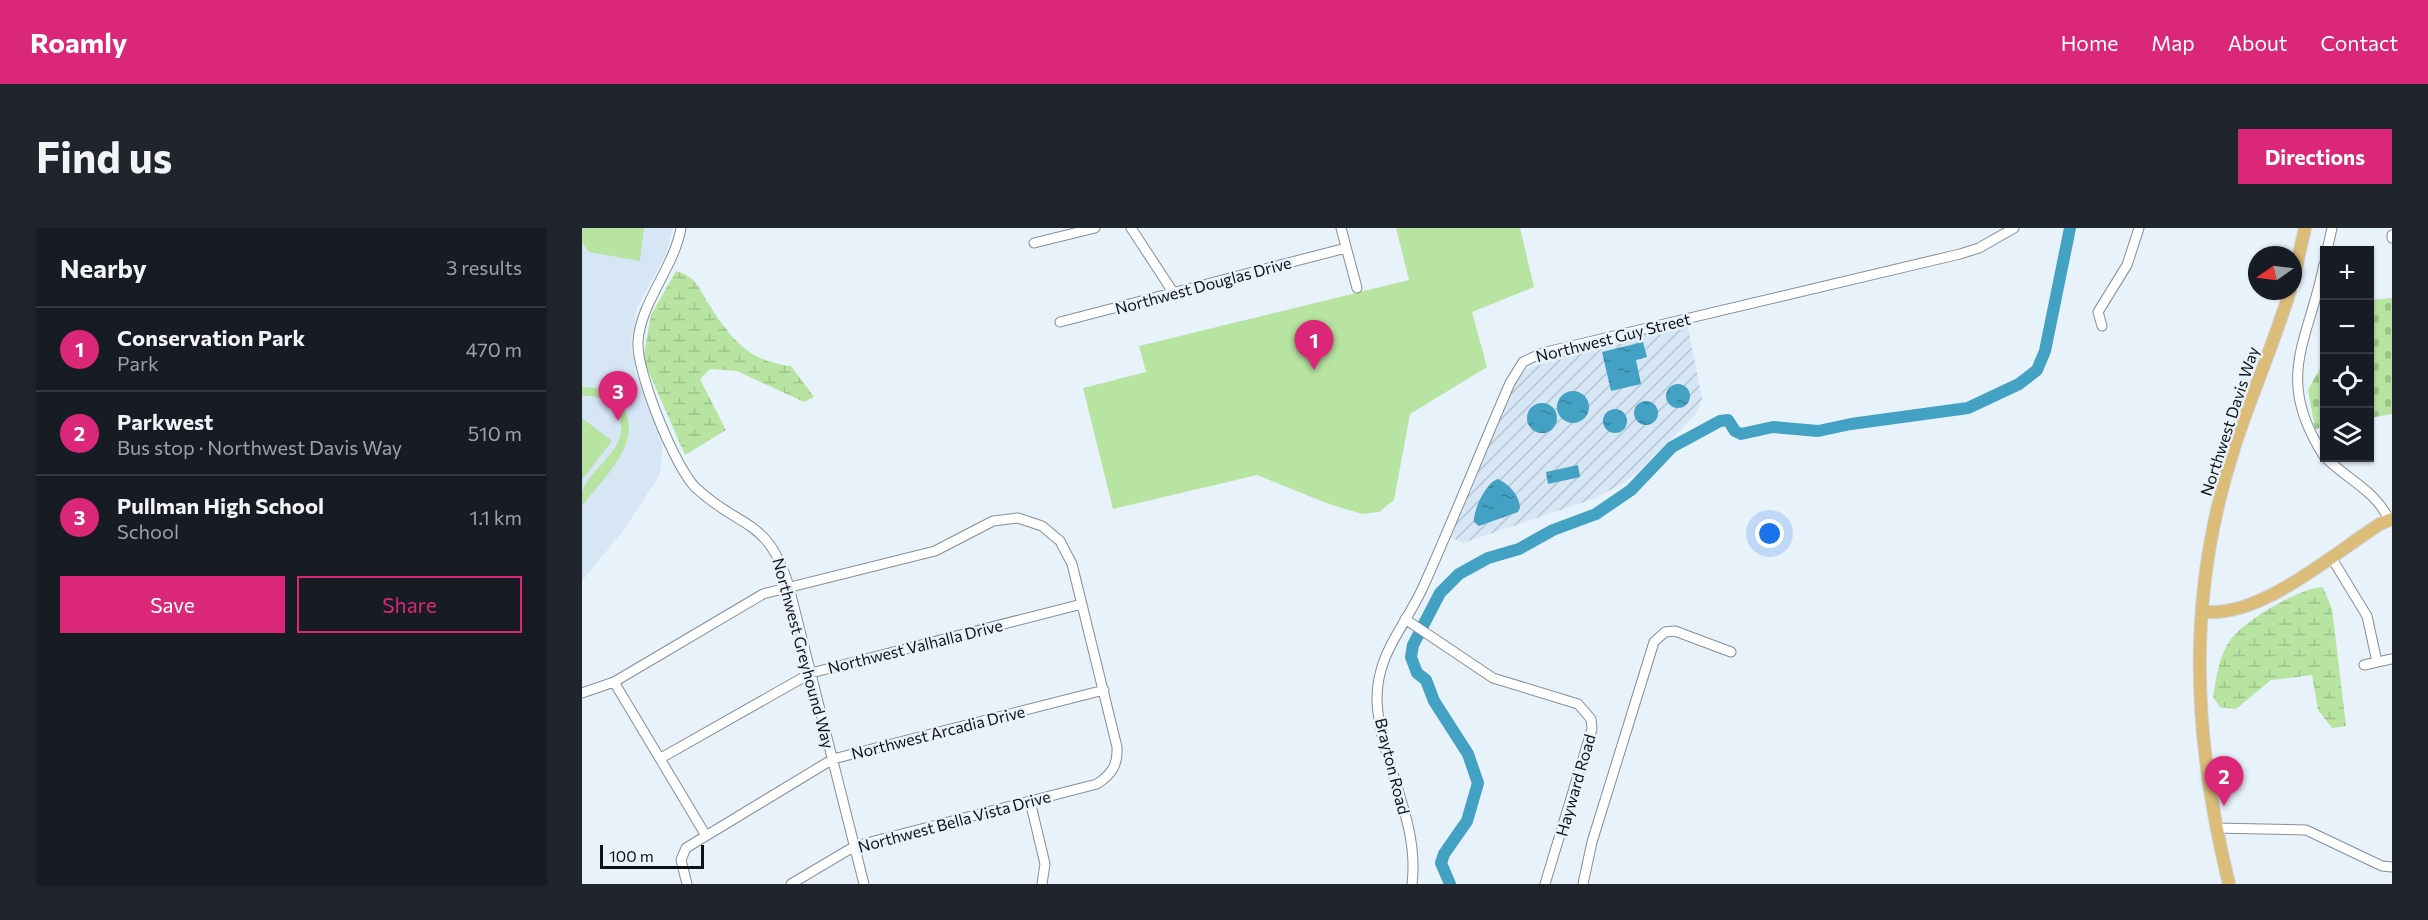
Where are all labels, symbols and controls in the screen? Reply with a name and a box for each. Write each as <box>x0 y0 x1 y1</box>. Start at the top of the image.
text: Roamly <box>30 25 127 59</box>
text: Home <box>2061 30 2118 55</box>
text: Map <box>2151 30 2195 55</box>
text: About <box>2228 30 2287 55</box>
text: Contact <box>2320 30 2398 55</box>
button: Directions <box>2238 129 2392 184</box>
text: Find us <box>36 130 172 182</box>
north arrow <box>2248 246 2302 300</box>
map controls <box>2320 246 2374 462</box>
button: + <box>2320 246 2374 300</box>
text: Nearby <box>60 252 147 283</box>
street label: Northwest Douglas Drive <box>1113 252 1293 318</box>
text: 3 results <box>446 255 522 279</box>
button: − <box>2320 300 2374 354</box>
street label: Northwest Guy Street <box>1534 308 1693 365</box>
pin: 1 <box>1294 320 1334 370</box>
text: Conservation Park <box>117 324 305 351</box>
text: 1 <box>75 337 84 361</box>
text: 470 m <box>466 337 522 361</box>
street label: Northwest Davis Way <box>2196 344 2262 498</box>
text: Park <box>117 351 159 375</box>
button: locate <box>2320 354 2374 408</box>
pin: 3 <box>598 372 638 421</box>
text: Parkwest <box>117 408 213 435</box>
button: layers <box>2320 408 2374 462</box>
text: 2 <box>74 421 85 445</box>
text: 510 m <box>468 421 522 445</box>
text: Bus stop · Northwest Davis Way <box>117 435 402 459</box>
text: Pullman High School <box>117 492 324 519</box>
text: 3 <box>74 505 85 529</box>
text: 1.1 km <box>470 505 522 529</box>
text: School <box>117 519 179 543</box>
your location <box>1755 519 1784 548</box>
street label: Northwest Greyhound Way <box>769 555 839 751</box>
button: Save <box>60 576 285 633</box>
button: Share <box>297 576 522 633</box>
street label: Northwest Valhalla Drive <box>826 615 1004 677</box>
street label: Northwest Arcadia Drive <box>849 701 1027 763</box>
street label: Brayton Road <box>1372 716 1414 816</box>
street label: Hayward Road <box>1551 732 1599 838</box>
pin: 2 <box>2204 756 2244 806</box>
street label: Northwest Bella Vista Drive <box>856 786 1052 856</box>
scale bar <box>600 842 704 870</box>
text: 100 m <box>609 846 654 865</box>

